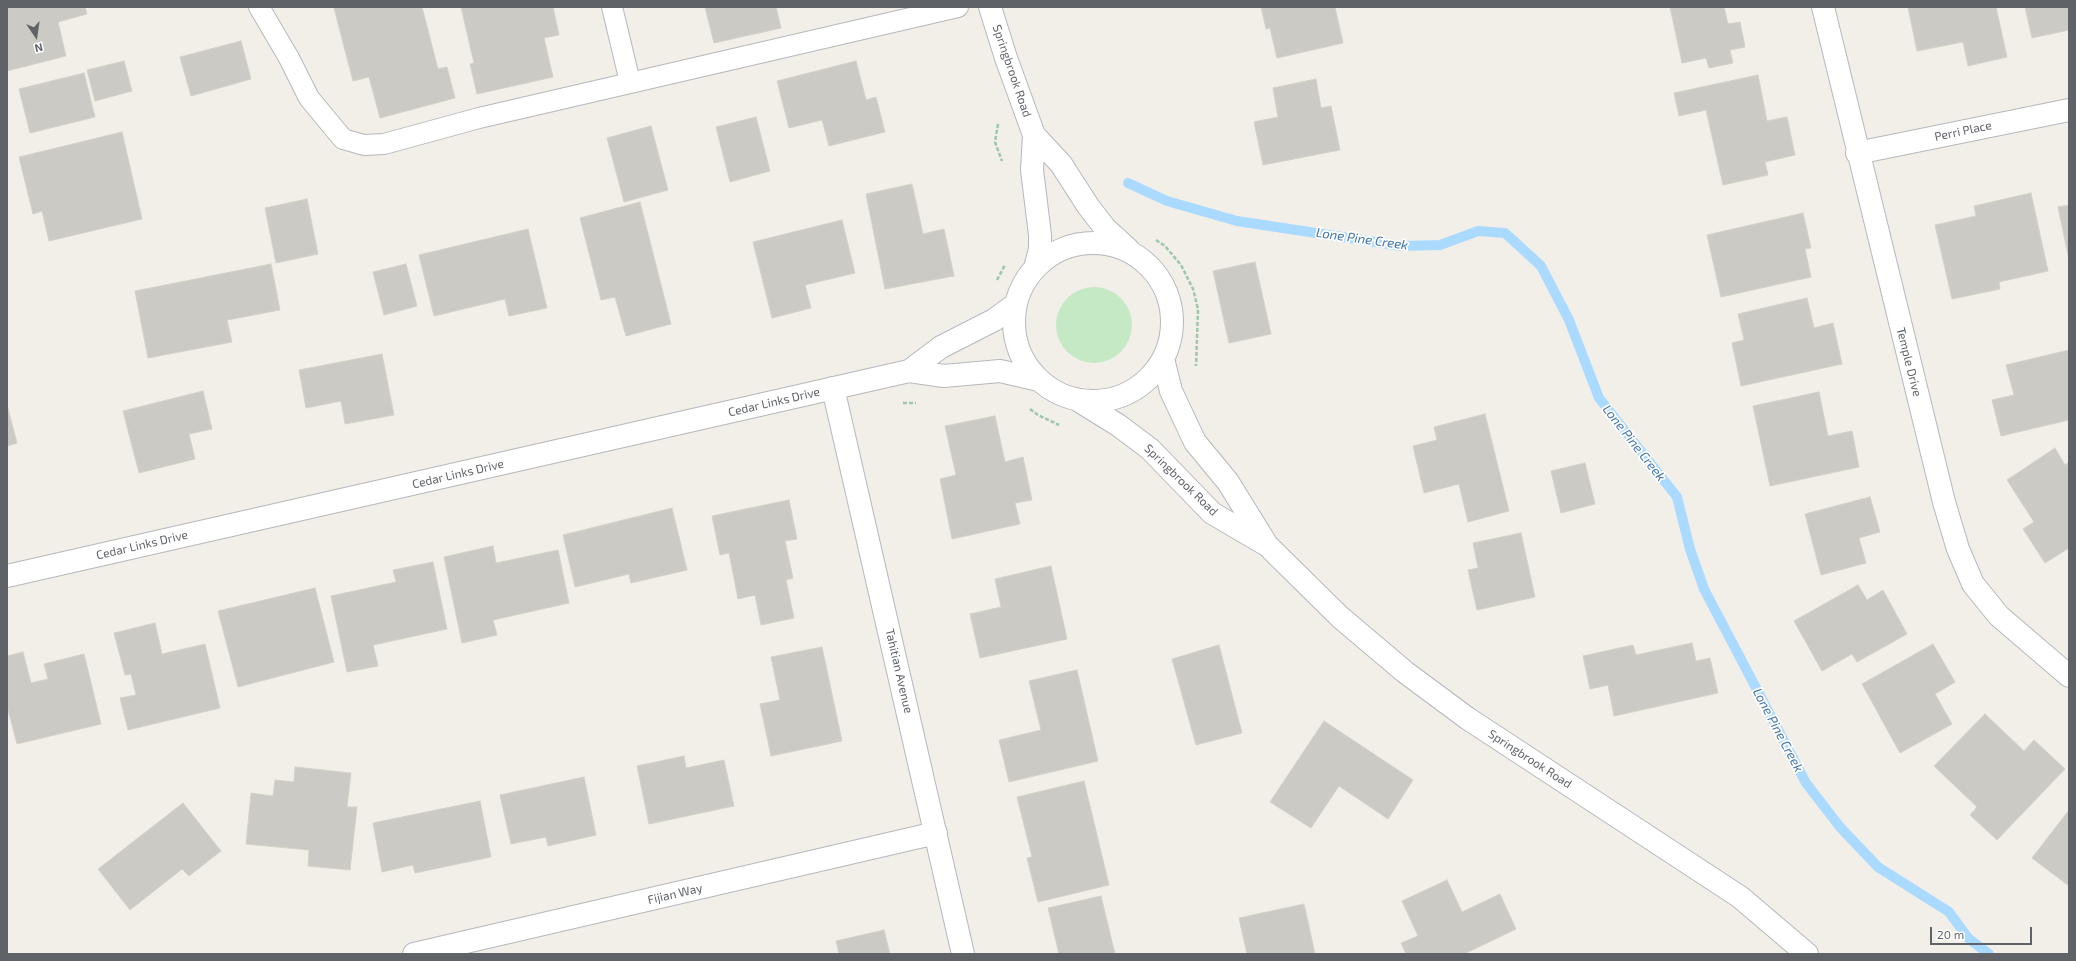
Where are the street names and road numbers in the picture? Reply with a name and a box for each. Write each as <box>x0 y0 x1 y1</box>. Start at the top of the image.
street label: Springbrook Road <box>989 23 1035 119</box>
street label: Perri Place <box>1933 118 1993 144</box>
street label: Temple Drive <box>1893 326 1925 398</box>
street label: Cedar Links Drive <box>727 384 821 420</box>
street label: Springbrook Road <box>1141 441 1221 519</box>
street label: Cedar Links Drive <box>411 456 505 492</box>
street label: Cedar Links Drive <box>95 527 189 563</box>
street label: Tahitian Avenue <box>882 627 916 715</box>
street label: Springbrook Road <box>1486 727 1574 791</box>
street label: Fijian Way <box>646 881 704 907</box>

